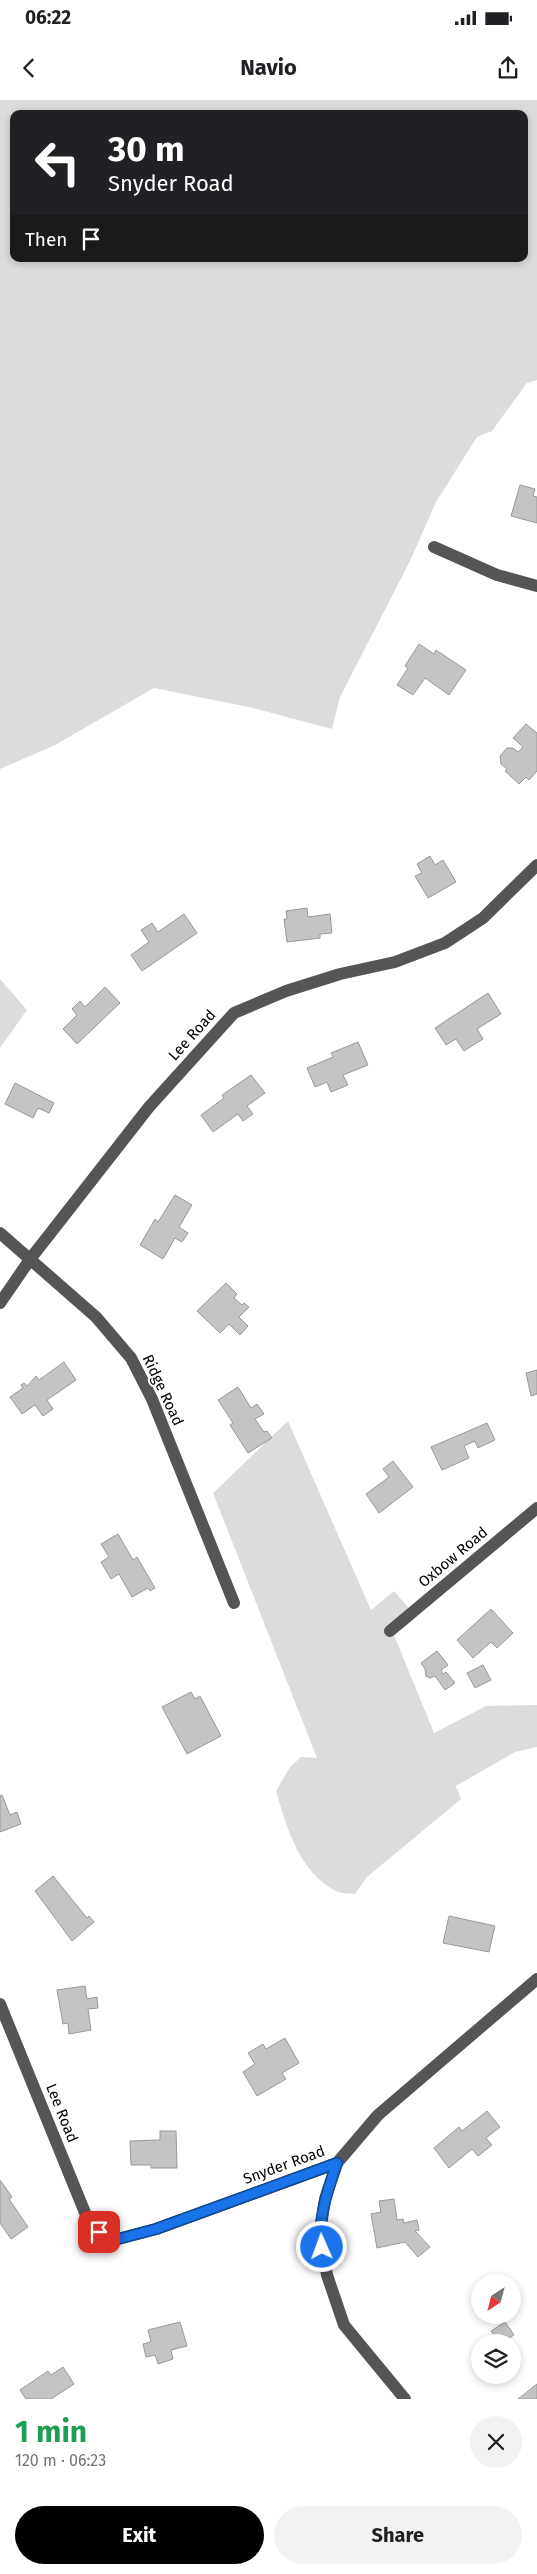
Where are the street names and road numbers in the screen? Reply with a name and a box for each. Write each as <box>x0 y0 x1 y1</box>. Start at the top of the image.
street label: Lee Road <box>165 1006 219 1064</box>
street label: Ridge Road <box>139 1351 187 1429</box>
street label: Oxbow Road <box>415 1523 491 1591</box>
street label: Lee Road <box>42 2081 82 2145</box>
street label: Snyder Road <box>241 2142 327 2188</box>

